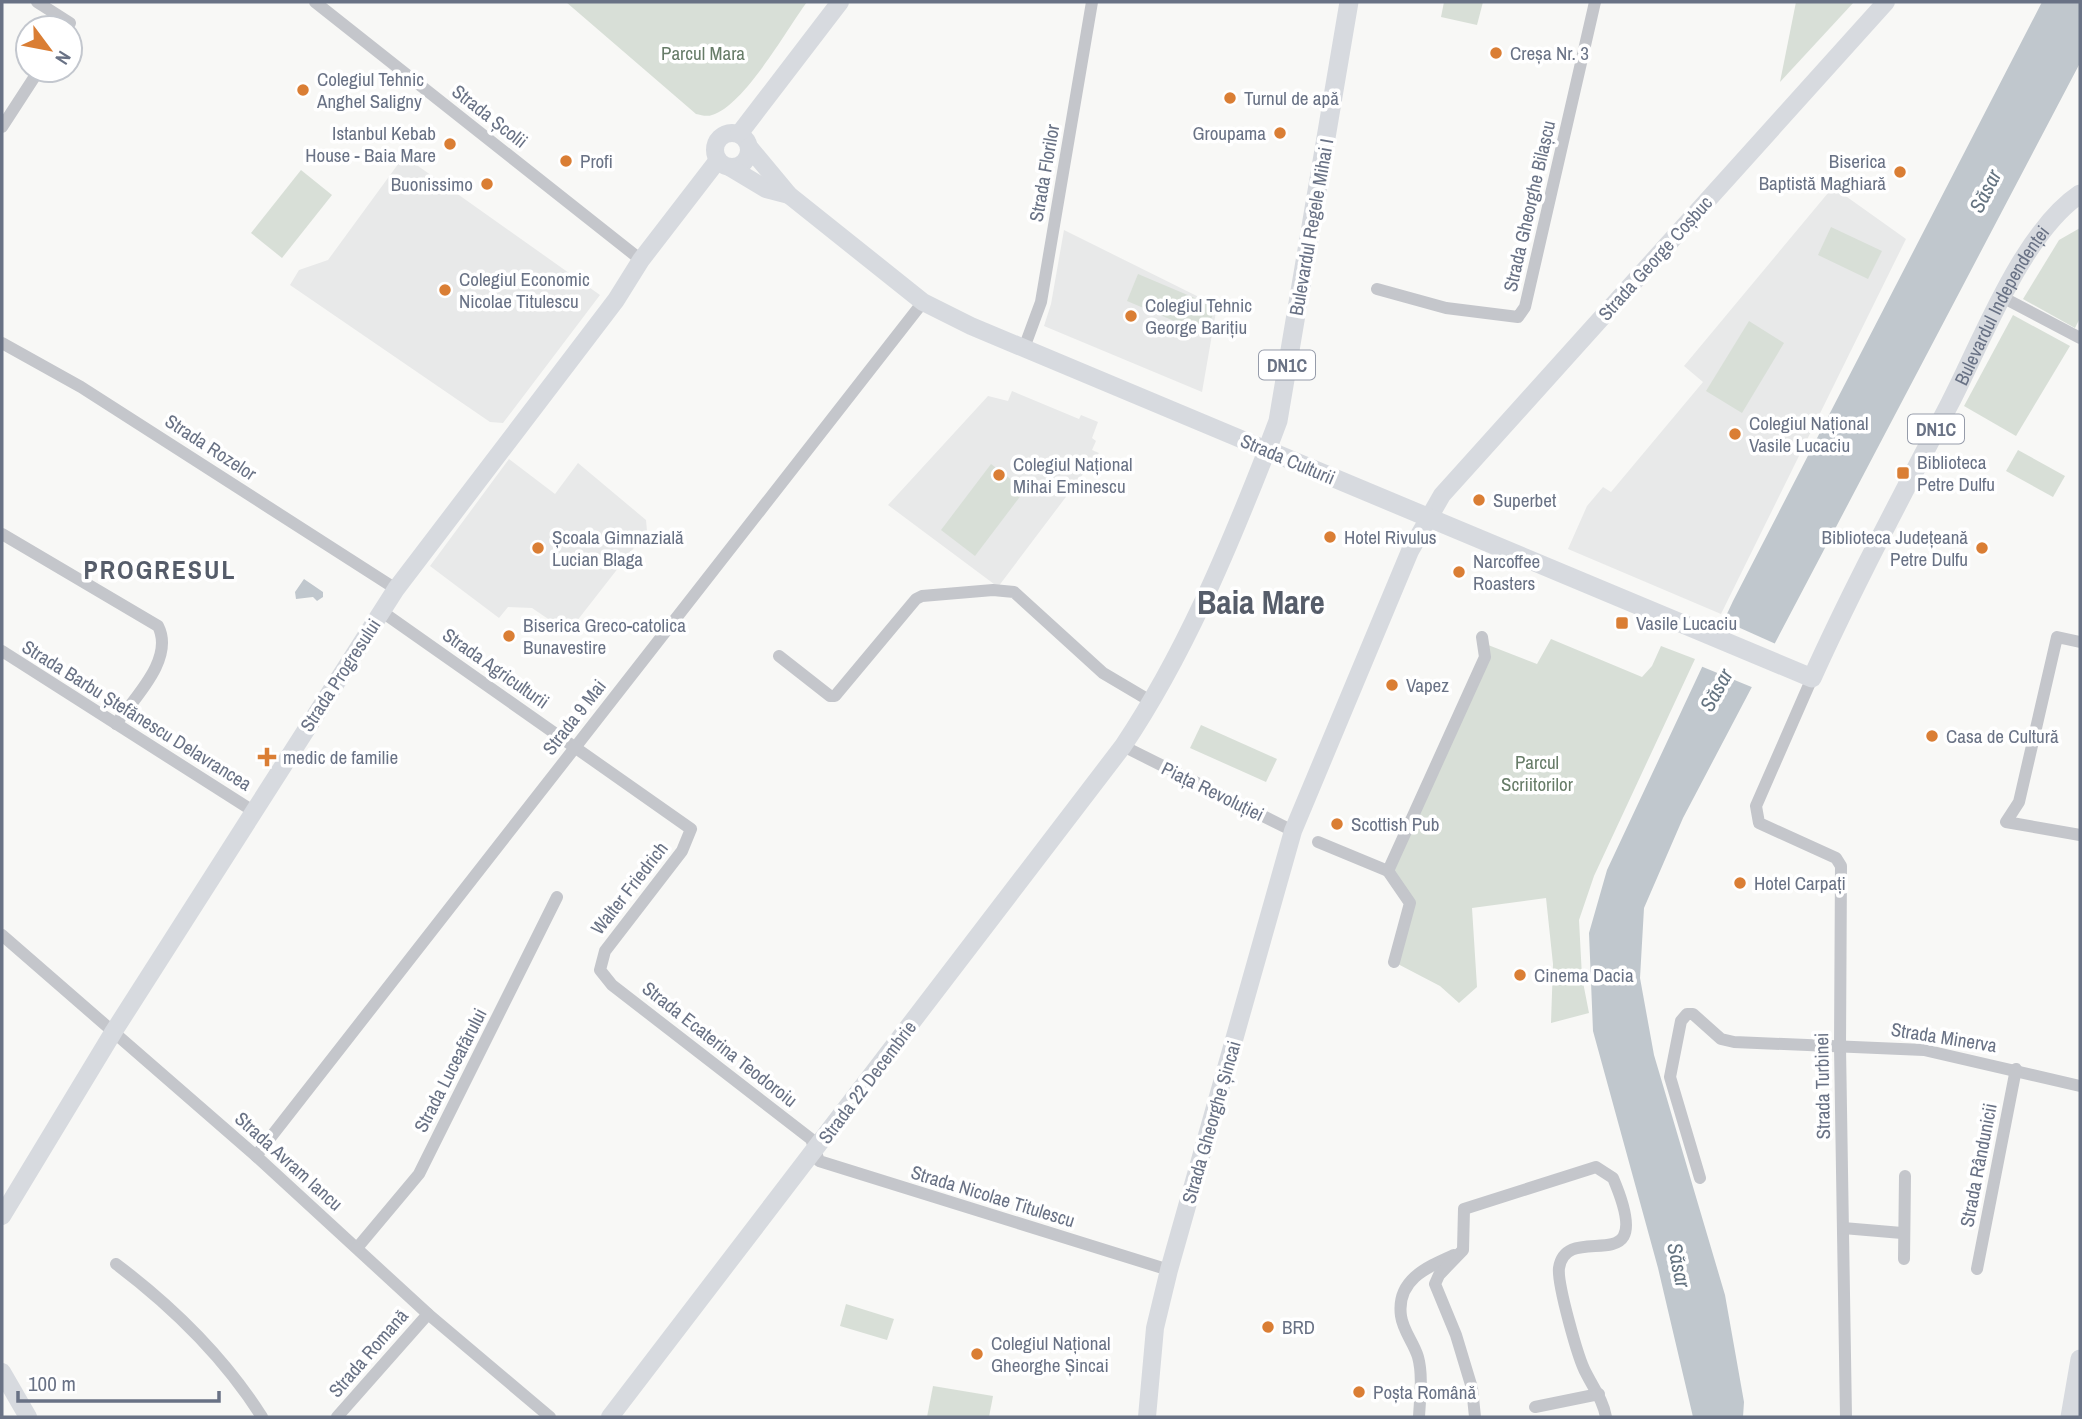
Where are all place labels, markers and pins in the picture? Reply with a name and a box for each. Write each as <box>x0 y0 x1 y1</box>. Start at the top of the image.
place label: Creșa Nr. 3 <box>1510 40 1589 66</box>
marker: Creșa Nr. 3 <box>1488 45 1504 61</box>
place label: Colegiul Tehnic Anghel Saligny <box>316 66 424 114</box>
marker: Colegiul Tehnic Anghel Saligny <box>295 82 311 98</box>
place label: Turnul de apă <box>1244 85 1339 111</box>
marker: Turnul de apă <box>1222 90 1238 106</box>
place label: Istanbul Kebab House - Baia Mare <box>305 120 436 168</box>
place label: Groupama <box>1192 120 1266 146</box>
marker: Groupama <box>1272 125 1288 141</box>
marker: Istanbul Kebab House - Baia Mare <box>442 136 458 152</box>
place label: Profi <box>580 148 613 174</box>
place label: Biserica Baptistă Maghiară <box>1759 148 1886 196</box>
marker: Profi <box>558 153 574 169</box>
marker: Biserica Baptistă Maghiară <box>1892 164 1908 180</box>
place label: Buonissimo <box>391 171 473 197</box>
marker: Buonissimo <box>479 176 495 192</box>
place label: Colegiul Economic Nicolae Titulescu <box>459 266 590 314</box>
marker: Colegiul Economic Nicolae Titulescu <box>437 282 453 298</box>
place label: Colegiul Tehnic George Barițiu <box>1145 292 1252 340</box>
marker: Colegiul Tehnic George Barițiu <box>1123 308 1139 324</box>
place label: Colegiul Național Vasile Lucaciu <box>1749 410 1869 458</box>
marker: Colegiul Național Vasile Lucaciu <box>1727 426 1743 442</box>
place label: Biblioteca Petre Dulfu <box>1917 449 1995 497</box>
place label: Colegiul Național Mihai Eminescu <box>1013 451 1133 499</box>
marker: Biblioteca Petre Dulfu <box>1895 465 1911 481</box>
marker: Colegiul Național Mihai Eminescu <box>991 467 1007 483</box>
place label: Superbet <box>1493 487 1557 513</box>
marker: Superbet <box>1471 492 1487 508</box>
place label: Școala Gimnazială Lucian Blaga <box>552 524 684 572</box>
place label: Hotel Rivulus <box>1344 524 1437 550</box>
place label: Biblioteca Județeană Petre Dulfu <box>1822 524 1968 572</box>
marker: Hotel Rivulus <box>1322 529 1338 545</box>
marker: Școala Gimnazială Lucian Blaga <box>530 540 546 556</box>
marker: Biblioteca Județeană Petre Dulfu <box>1974 540 1990 556</box>
place label: Narcoffee Roasters <box>1473 548 1540 596</box>
marker: Narcoffee Roasters <box>1451 564 1467 580</box>
place label: Vasile Lucaciu <box>1636 610 1737 636</box>
place label: Biserica Greco-catolica Bunavestire <box>523 612 686 660</box>
marker: Vasile Lucaciu <box>1614 615 1630 631</box>
marker: Biserica Greco-catolica Bunavestire <box>501 628 517 644</box>
place label: Vapez <box>1406 672 1449 698</box>
marker: Vapez <box>1384 677 1400 693</box>
place label: Casa de Cultură <box>1946 723 2059 749</box>
marker: Casa de Cultură <box>1924 728 1940 744</box>
place label: medic de familie <box>283 744 398 770</box>
marker: medic de familie <box>257 747 277 767</box>
place label: Scottish Pub <box>1351 811 1439 837</box>
marker: Scottish Pub <box>1329 816 1345 832</box>
place label: Hotel Carpați <box>1754 870 1846 896</box>
marker: Hotel Carpați <box>1732 875 1748 891</box>
place label: Cinema Dacia <box>1534 962 1634 988</box>
marker: Cinema Dacia <box>1512 967 1528 983</box>
place label: BRD <box>1282 1314 1315 1340</box>
marker: BRD <box>1260 1319 1276 1335</box>
place label: Colegiul Național Gheorghe Șincai <box>991 1330 1111 1378</box>
marker: Colegiul Național Gheorghe Șincai <box>969 1346 985 1362</box>
place label: Poșta Română <box>1373 1379 1476 1405</box>
marker: Poșta Română <box>1351 1384 1367 1400</box>

